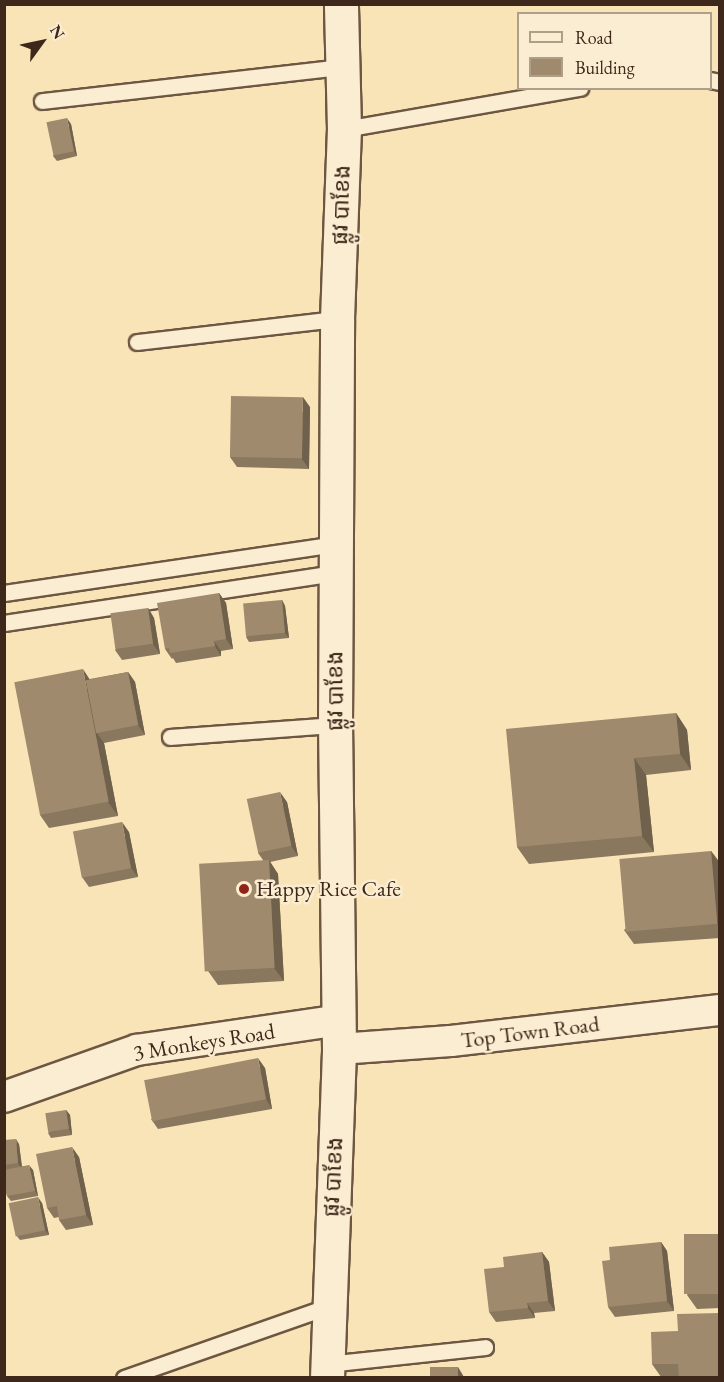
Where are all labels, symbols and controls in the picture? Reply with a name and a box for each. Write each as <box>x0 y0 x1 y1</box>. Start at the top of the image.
north arrow <box>12 12 72 72</box>
legend <box>517 12 712 90</box>
text: N <box>45 21 70 43</box>
text: Road <box>575 26 613 49</box>
text: Building <box>575 56 635 79</box>
street label: ផ្លូវ បាខែង <box>326 165 356 245</box>
street label: ផ្លូវ បាខែង <box>322 651 348 731</box>
place label: Happy Rice Cafe <box>256 876 401 902</box>
marker: Happy Rice Cafe <box>237 882 251 896</box>
street label: Top Town Road <box>459 1010 601 1054</box>
street label: 3 Monkeys Road <box>131 1018 277 1066</box>
street label: ផ្លូវ បាខែង <box>318 1136 348 1218</box>

